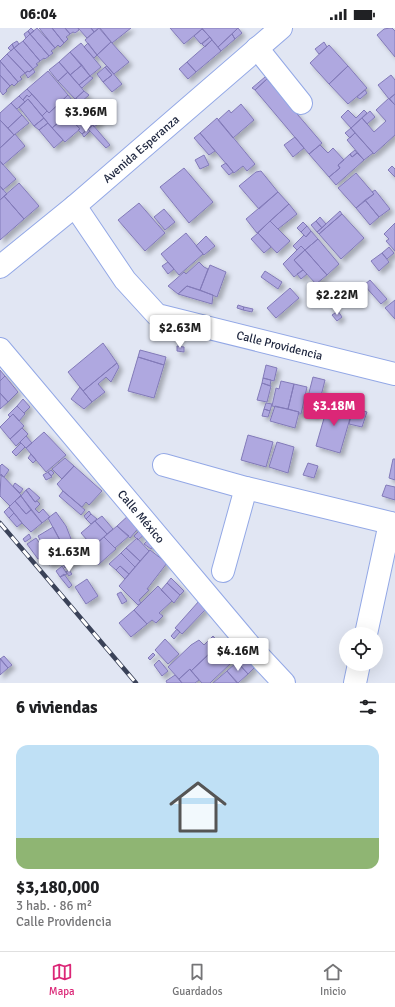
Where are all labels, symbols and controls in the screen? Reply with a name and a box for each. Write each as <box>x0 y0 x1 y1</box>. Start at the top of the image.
text: 06:04 <box>20 5 57 23</box>
pin: $3.96M <box>53 99 119 133</box>
text: $3.96M <box>65 104 107 120</box>
street label: Avenida Esperanza <box>100 112 183 186</box>
pin: $2.22M <box>304 282 370 316</box>
text: $2.22M <box>316 287 358 303</box>
pin: $2.63M <box>147 315 213 349</box>
text: $2.63M <box>159 320 201 336</box>
street label: Calle Providencia <box>235 328 324 364</box>
pin: $3.18M <box>301 393 367 427</box>
text: $3.18M <box>313 398 355 414</box>
street label: Calle México <box>114 487 167 547</box>
pin: $1.63M <box>36 539 102 573</box>
text: $1.63M <box>48 544 90 560</box>
map controls <box>339 627 383 671</box>
button: locate <box>339 627 383 671</box>
pin: $4.16M <box>205 638 271 672</box>
text: $4.16M <box>217 643 259 659</box>
icon: filters <box>357 696 379 718</box>
text: 6 viviendas <box>16 697 98 718</box>
icon: home <box>162 771 234 843</box>
text: $3,180,000 <box>16 877 99 898</box>
text: 3 hab. · 86 m² <box>16 898 92 914</box>
text: Calle Providencia <box>16 914 112 930</box>
tab: Mapa <box>49 961 75 998</box>
tab: Guardados <box>172 961 222 998</box>
tab: Inicio <box>320 961 346 998</box>

